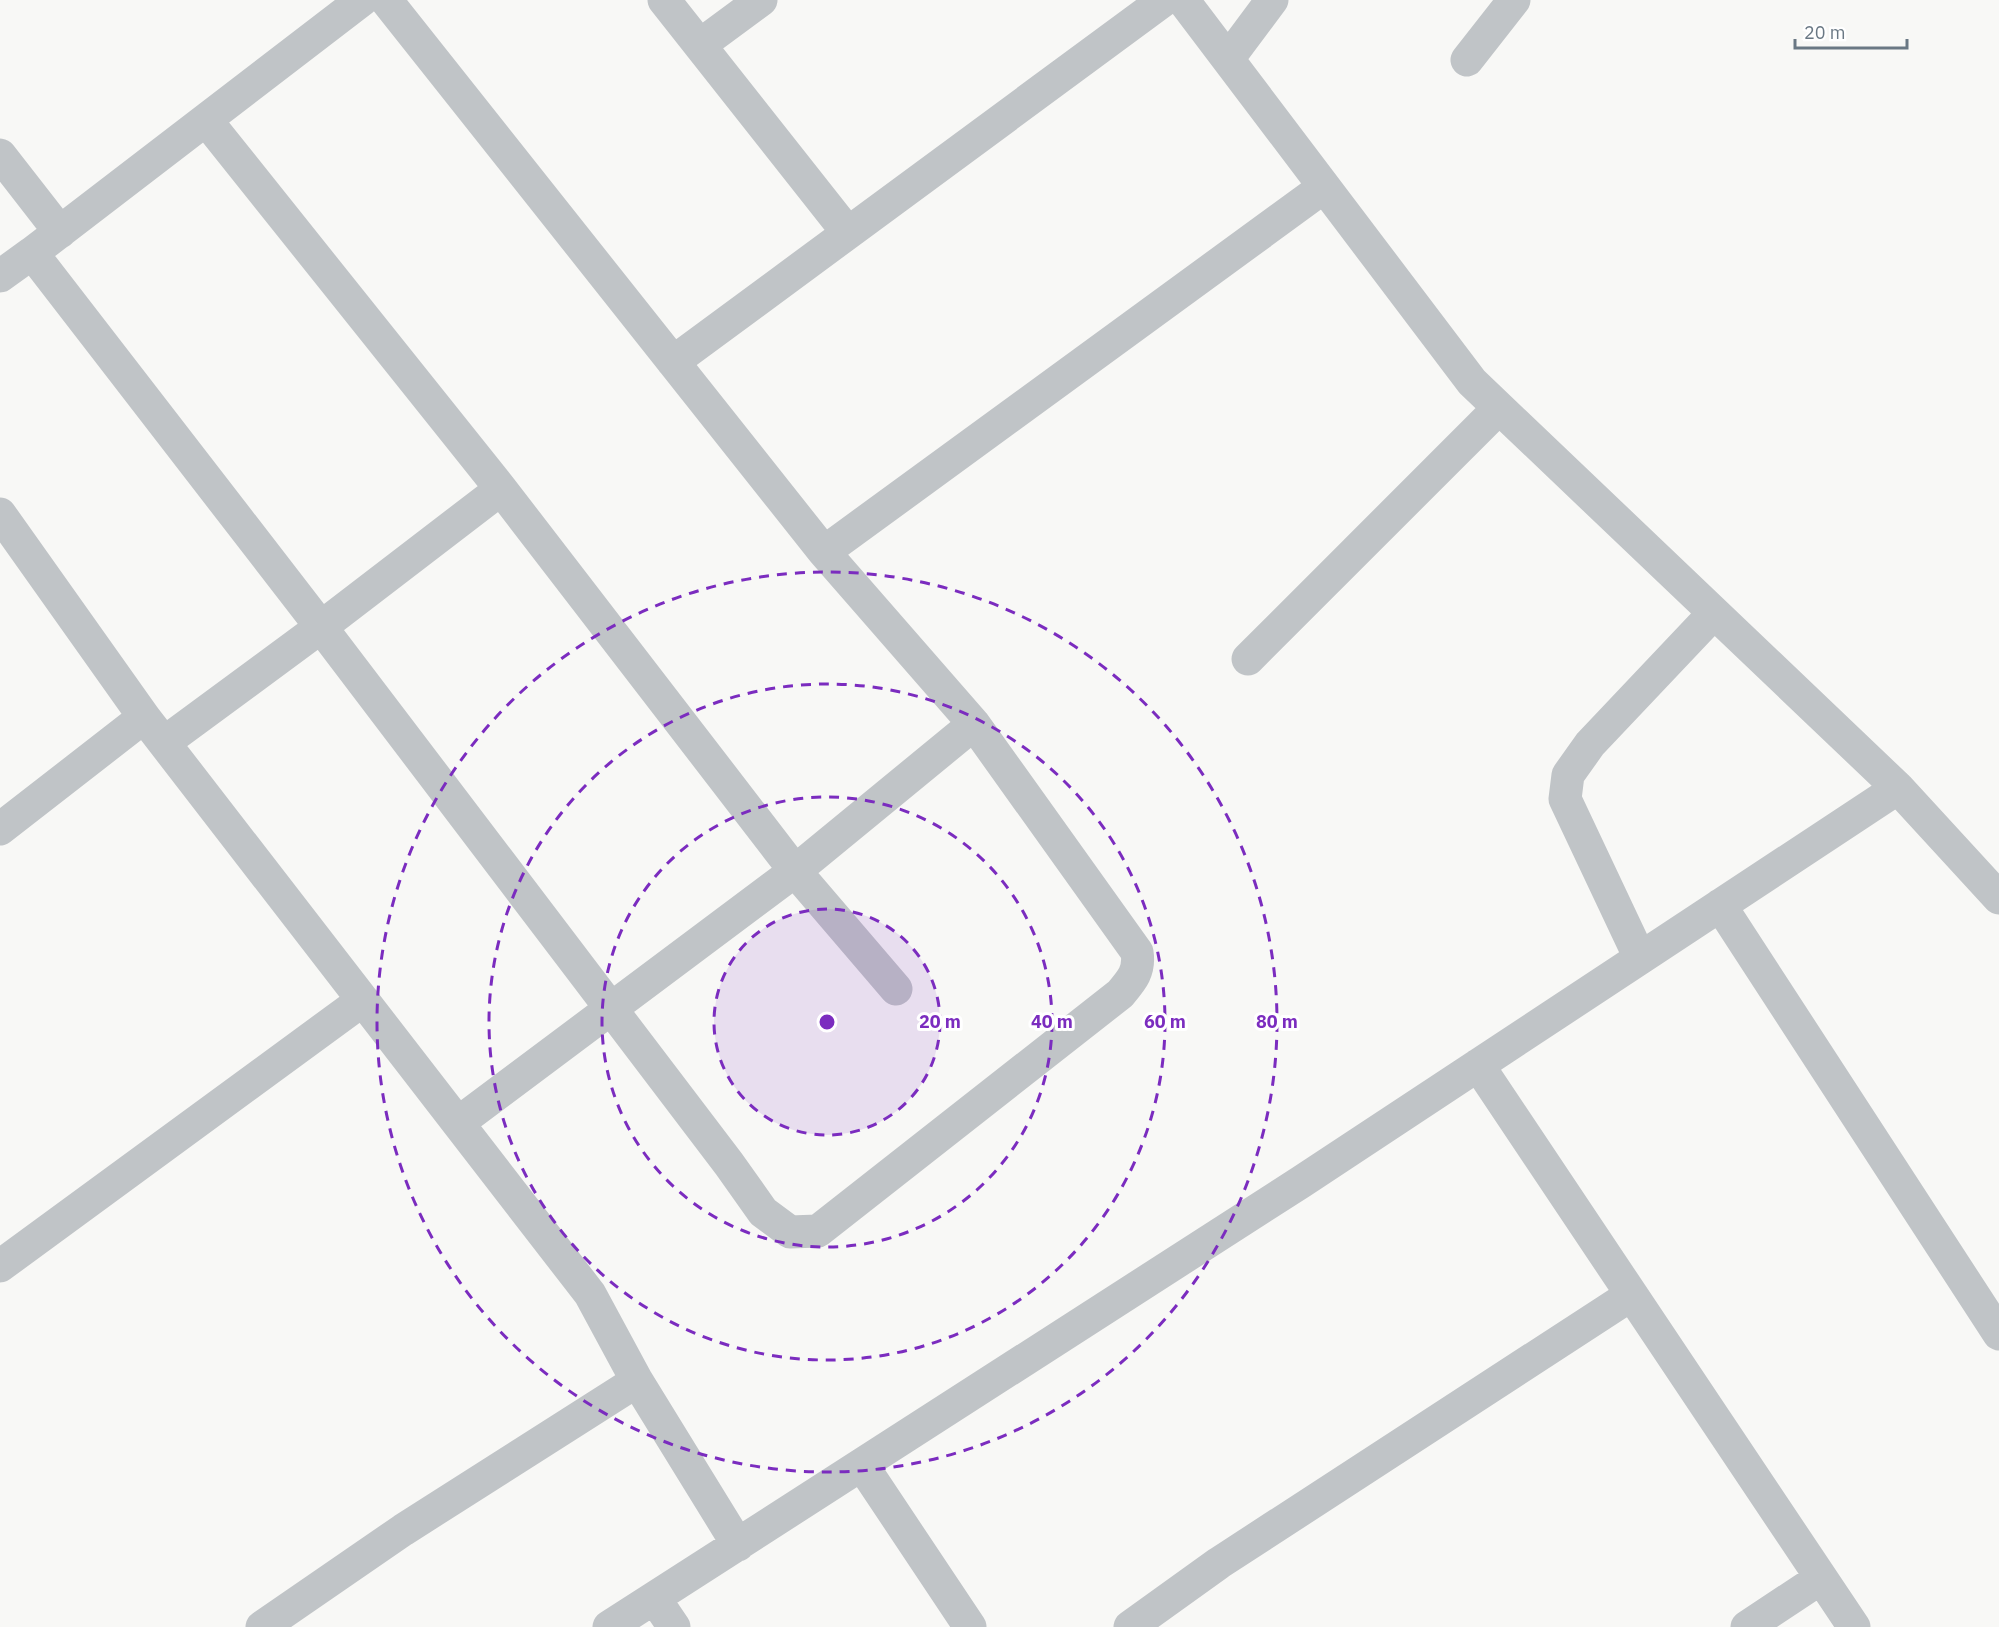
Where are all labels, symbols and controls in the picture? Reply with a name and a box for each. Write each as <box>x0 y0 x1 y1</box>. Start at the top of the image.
scale bar <box>1795 12 1908 50</box>
text: 20 m <box>1804 21 1846 44</box>
text: 20 m <box>919 1010 961 1033</box>
text: 40 m <box>1031 1010 1073 1033</box>
text: 60 m <box>1144 1010 1186 1033</box>
text: 80 m <box>1256 1010 1298 1033</box>
centre of rings <box>817 1012 837 1032</box>

